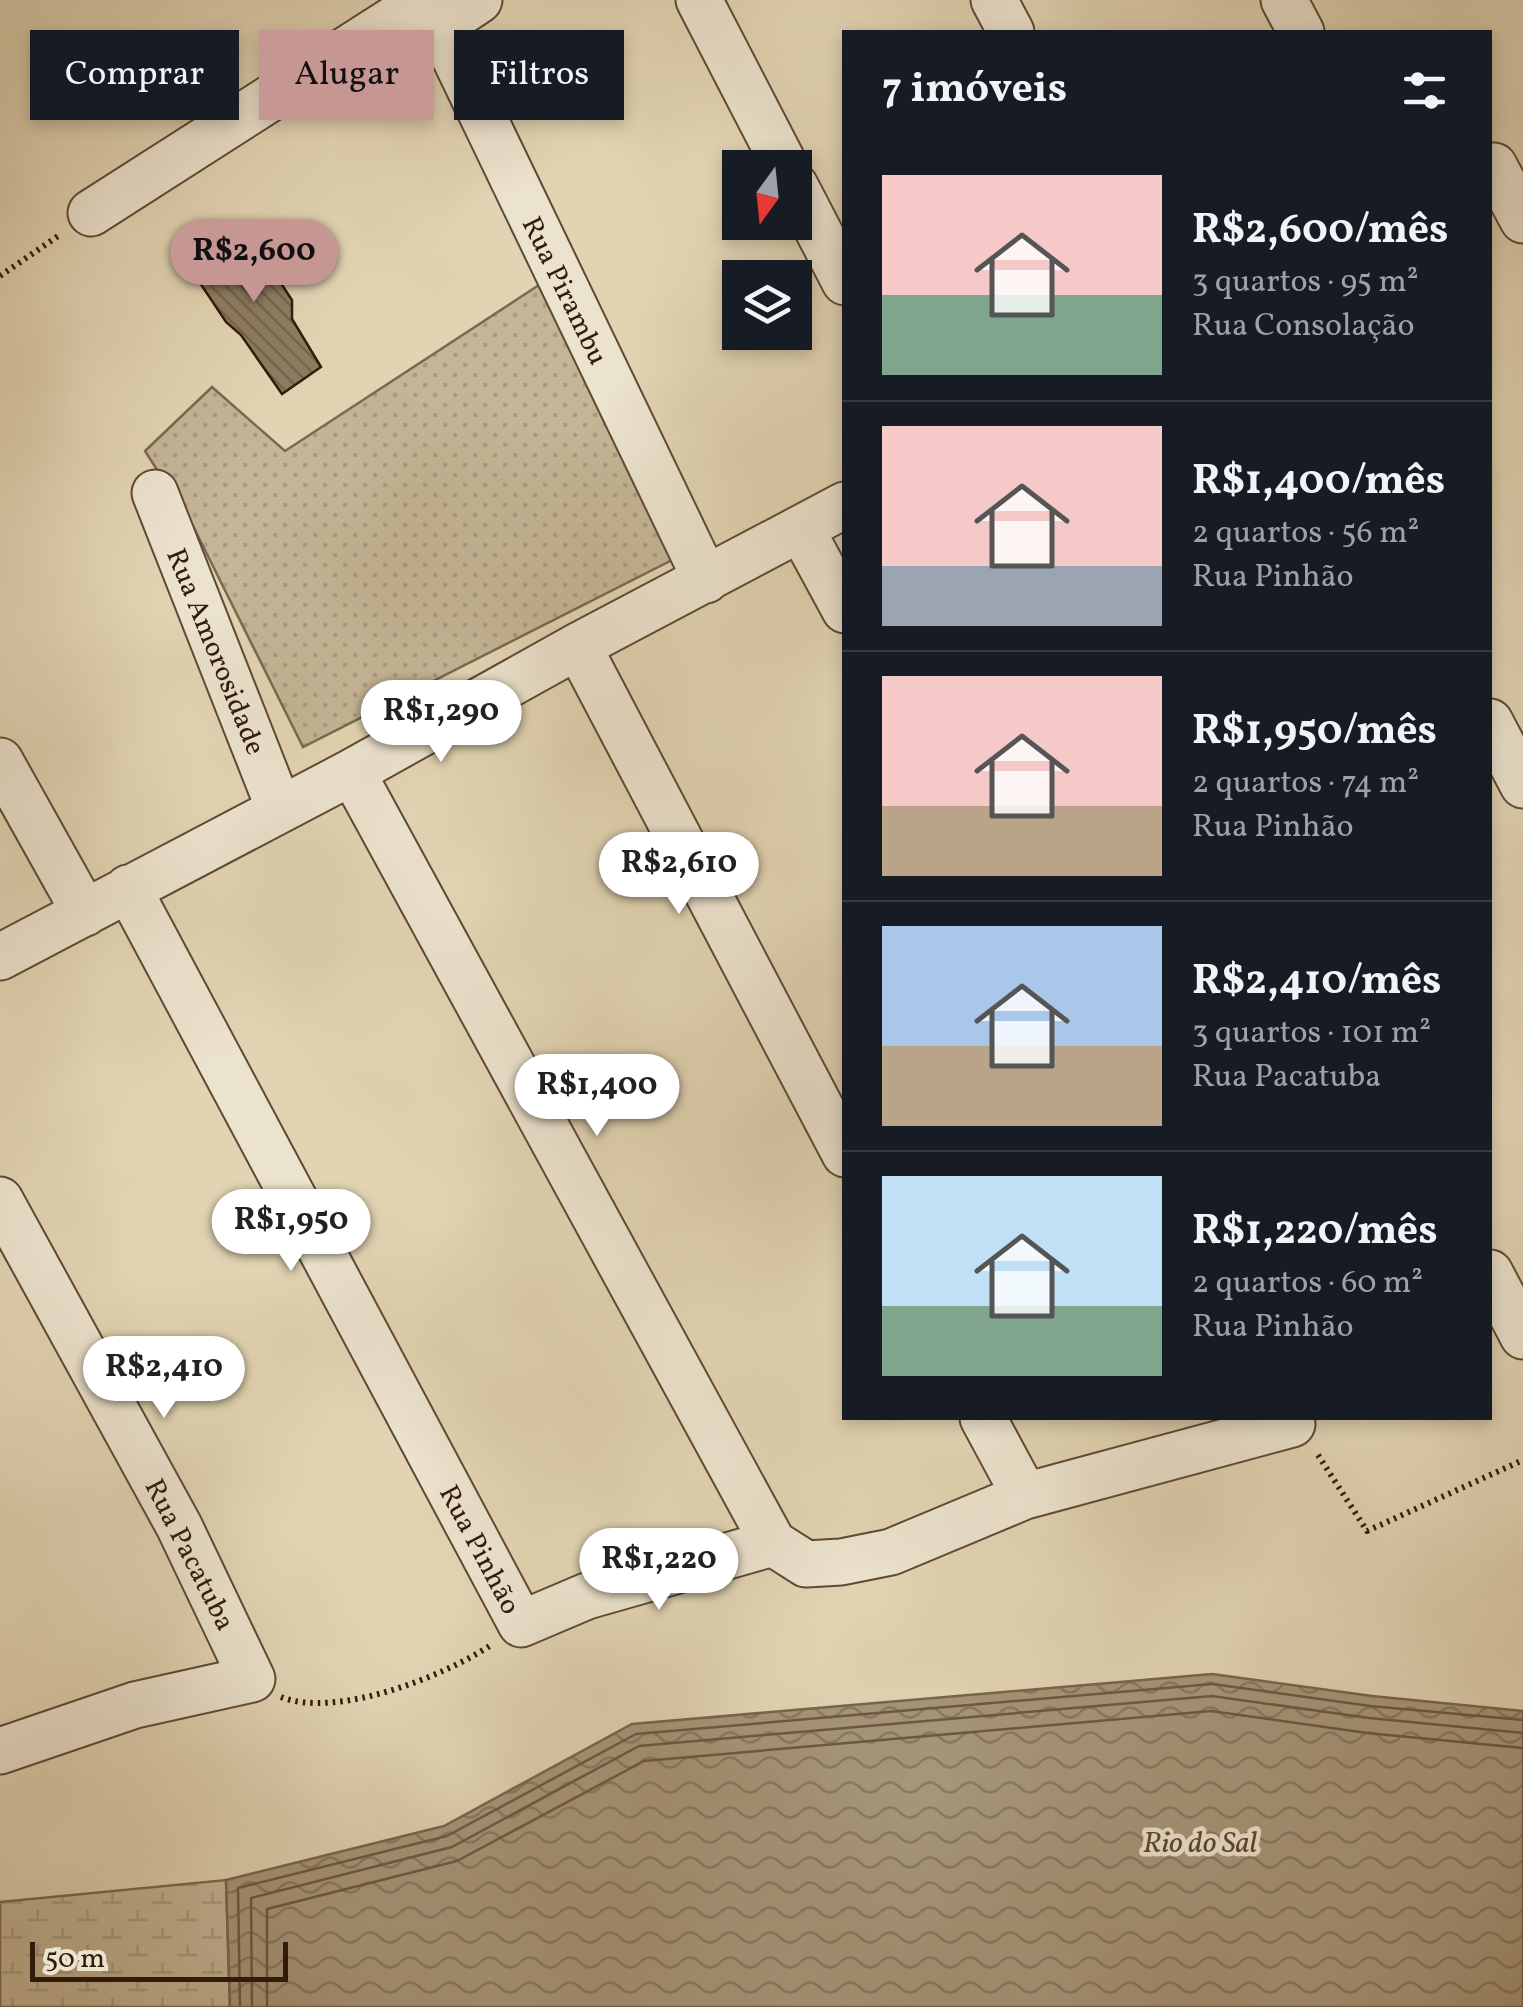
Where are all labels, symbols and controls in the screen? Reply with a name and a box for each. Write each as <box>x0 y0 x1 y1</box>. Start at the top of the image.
chip: Comprar <box>30 30 239 120</box>
chip: Alugar <box>259 30 434 120</box>
chip: Filtros <box>454 30 624 120</box>
text: 7 imóveis <box>882 61 1067 120</box>
icon: filters <box>1397 63 1452 118</box>
north arrow <box>722 150 812 240</box>
map controls <box>722 150 812 350</box>
text: R$2,600/mês <box>1192 202 1449 261</box>
street label: Rua Pirambu <box>511 210 617 372</box>
icon: home <box>962 215 1082 335</box>
pin: R$2,600 <box>162 220 346 305</box>
text: R$2,600 <box>192 230 316 274</box>
button: layers <box>722 260 812 350</box>
text: 3 quartos · 95 m² <box>1192 261 1419 305</box>
text: Rua Consolação <box>1192 305 1414 349</box>
text: R$1,400/mês <box>1192 453 1445 512</box>
icon: home <box>962 466 1082 586</box>
text: 2 quartos · 56 m² <box>1192 512 1419 556</box>
street label: Rua Amorosidade <box>155 543 274 761</box>
text: Rua Pinhão <box>1192 556 1354 600</box>
pin: R$1,290 <box>349 680 533 765</box>
text: R$1,290 <box>383 690 499 734</box>
text: R$1,950/mês <box>1192 703 1437 762</box>
icon: home <box>962 716 1082 836</box>
text: 2 quartos · 74 m² <box>1192 762 1419 806</box>
text: Rua Pinhão <box>1192 806 1354 850</box>
pin: R$2,610 <box>587 832 771 917</box>
text: R$2,610 <box>621 842 737 886</box>
text: R$2,410/mês <box>1192 953 1442 1012</box>
icon: home <box>962 966 1082 1086</box>
text: 3 quartos · 101 m² <box>1192 1012 1431 1056</box>
pin: R$1,400 <box>505 1054 689 1139</box>
text: Rua Pacatuba <box>1192 1056 1381 1100</box>
text: R$1,400 <box>537 1064 657 1108</box>
pin: R$1,950 <box>199 1189 383 1274</box>
text: R$1,950 <box>234 1199 348 1243</box>
text: R$1,220/mês <box>1192 1203 1438 1262</box>
icon: home <box>962 1216 1082 1336</box>
text: 2 quartos · 60 m² <box>1192 1262 1423 1306</box>
text: Rua Pinhão <box>1192 1306 1354 1350</box>
pin: R$2,410 <box>72 1336 256 1421</box>
text: R$2,410 <box>105 1346 223 1390</box>
street label: Rua Pacatuba <box>134 1472 244 1638</box>
street label: Rua Pinhão <box>428 1479 529 1622</box>
pin: R$1,220 <box>567 1528 751 1613</box>
text: R$1,220 <box>601 1538 717 1582</box>
water label: Rio do Sal <box>1143 1823 1258 1865</box>
scale bar <box>30 1937 288 1982</box>
text: 50 m <box>45 1940 105 1979</box>

